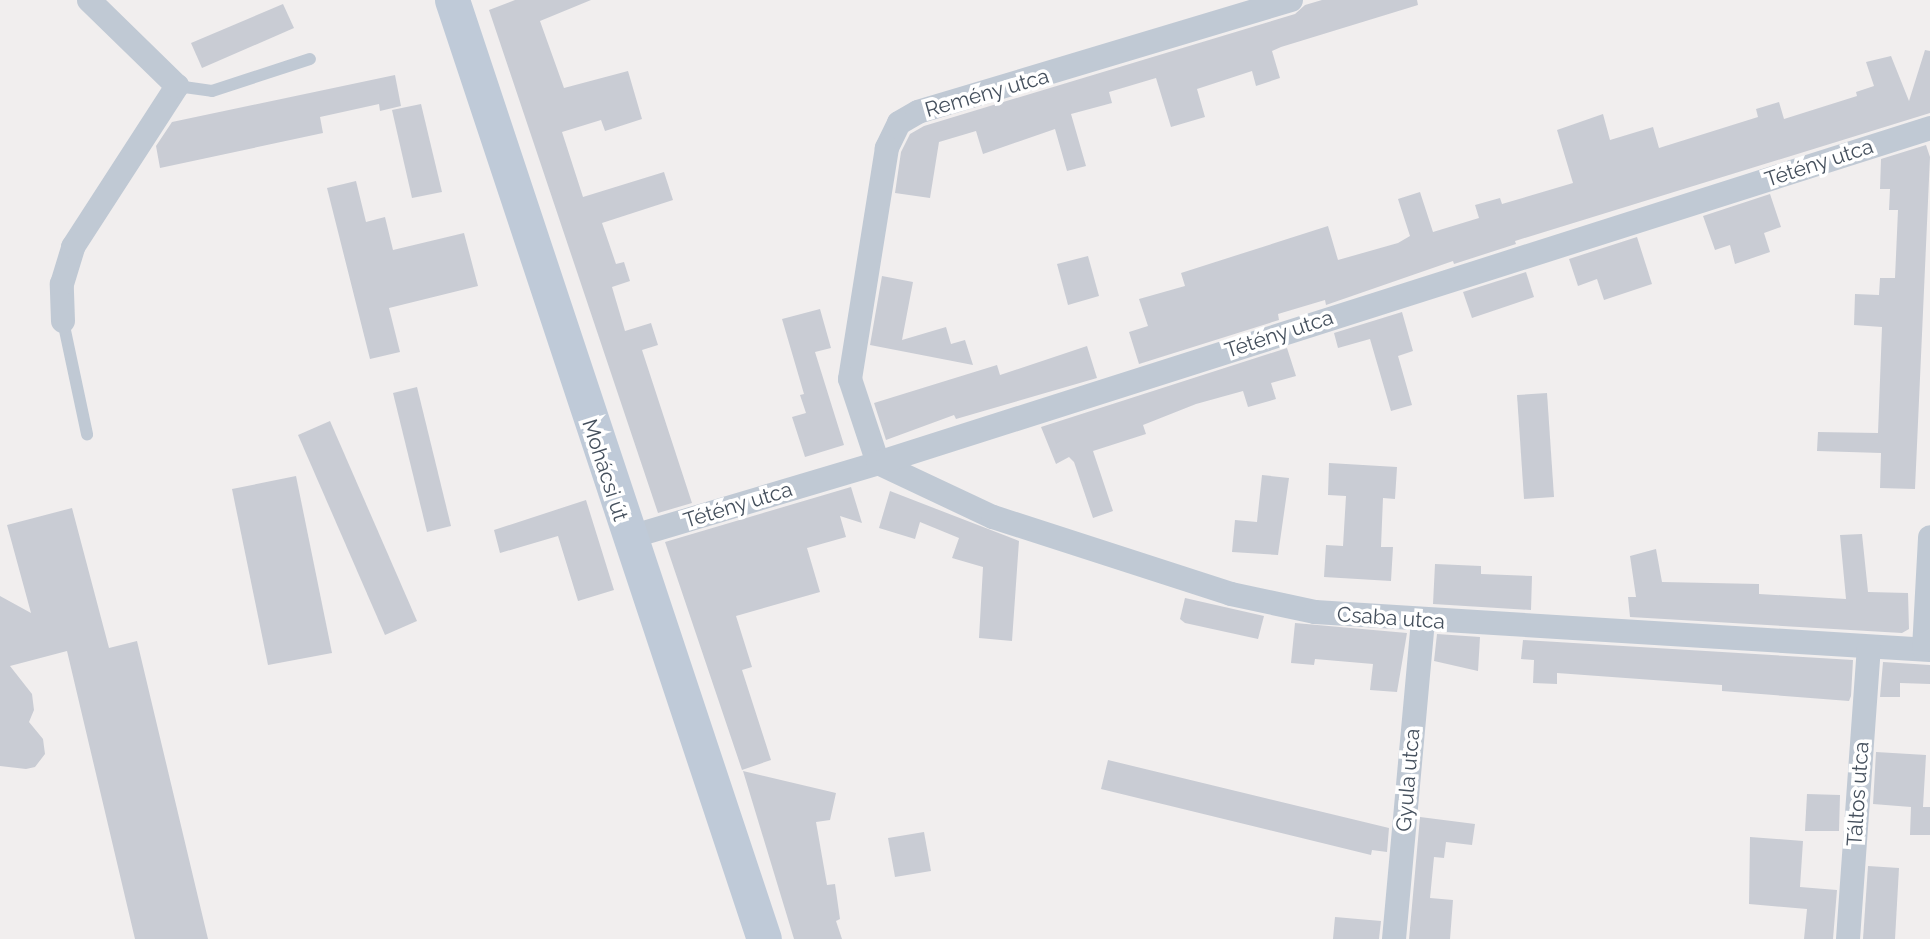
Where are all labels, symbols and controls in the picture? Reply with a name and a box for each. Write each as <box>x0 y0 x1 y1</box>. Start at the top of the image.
street label: Remény utca <box>922 63 1052 123</box>
street label: Tétény utca <box>1761 134 1877 192</box>
street label: Tétény utca <box>1221 305 1337 363</box>
street label: Mohácsi út <box>577 416 633 524</box>
street label: Tétény utca <box>680 476 796 534</box>
street label: Csaba utca <box>1336 602 1446 634</box>
street label: Gyula utca <box>1391 727 1425 833</box>
street label: Táltos utca <box>1842 741 1874 847</box>

